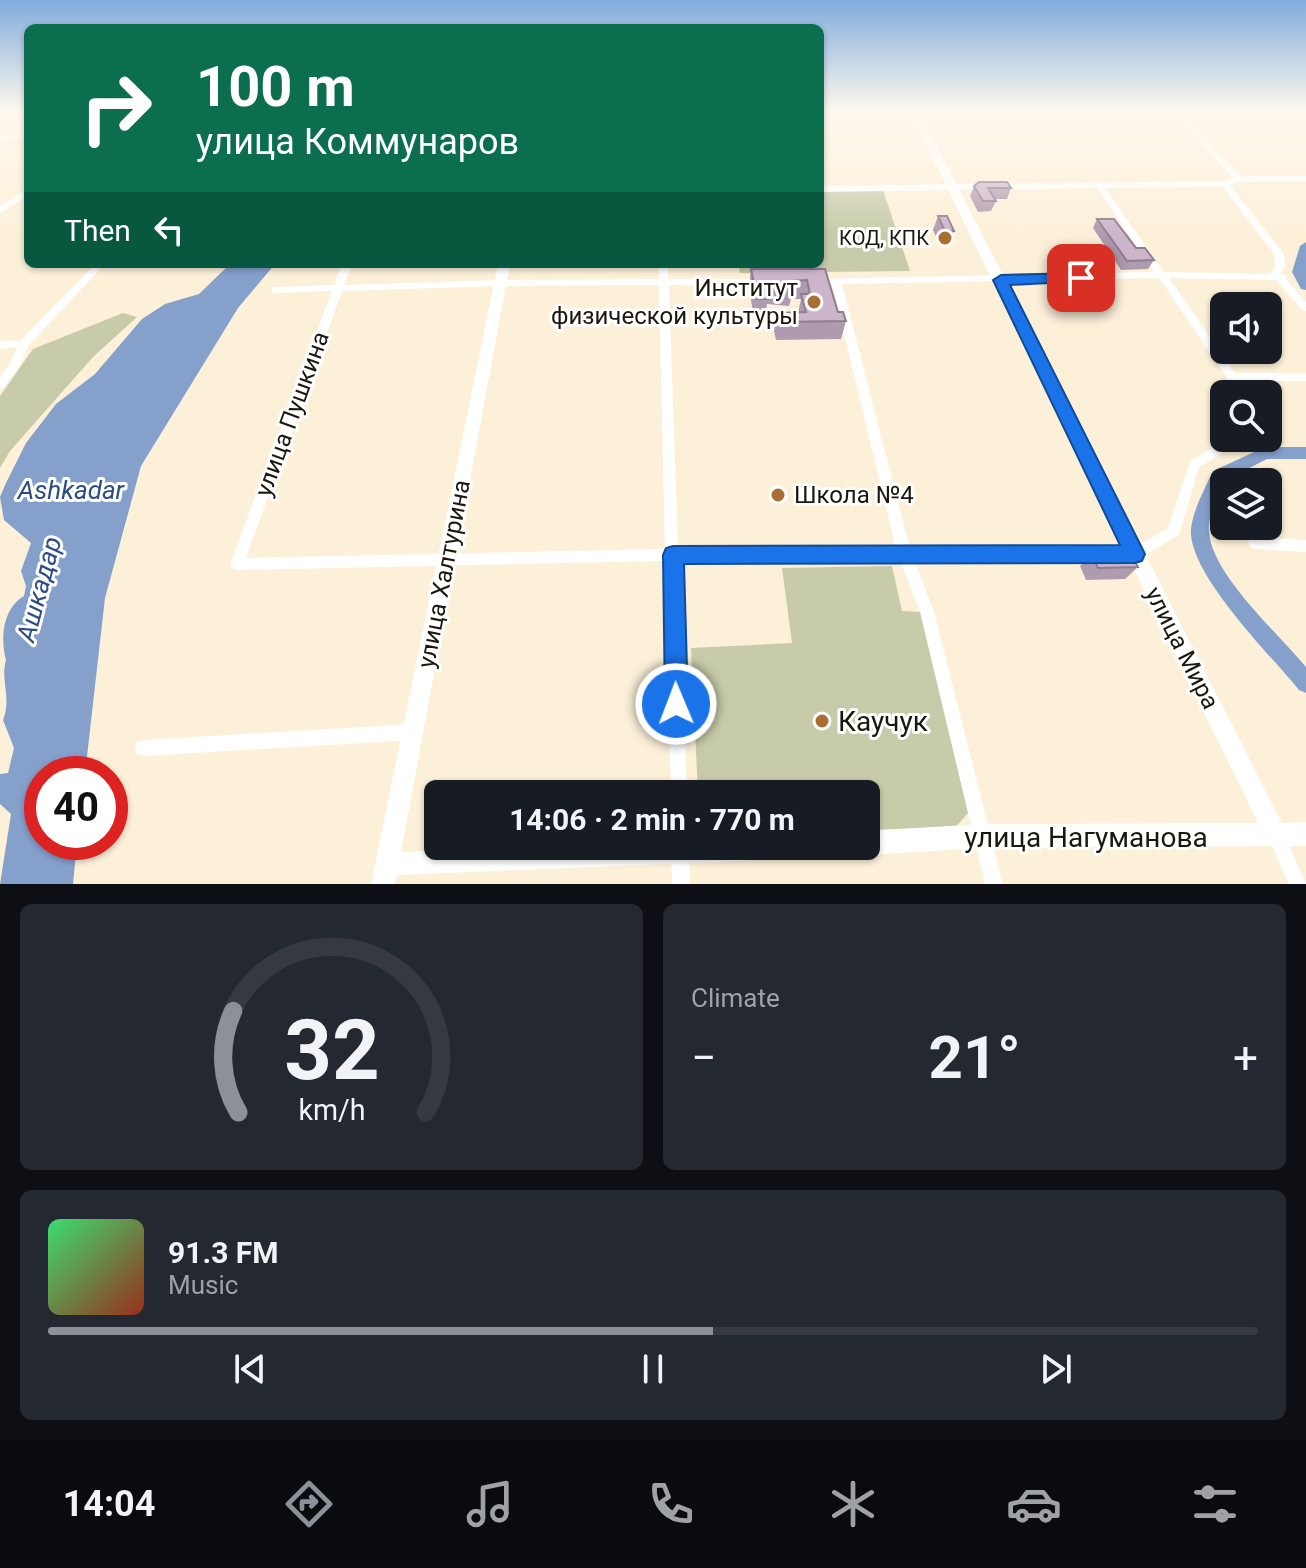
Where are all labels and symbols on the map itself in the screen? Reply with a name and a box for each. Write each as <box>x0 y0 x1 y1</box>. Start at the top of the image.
place label: КОД, КПК <box>839 226 929 250</box>
marker: КОД, КПК <box>936 229 954 247</box>
pin <box>1047 244 1115 312</box>
place label: Институт физической культуры <box>551 274 798 330</box>
marker: Институт физической культуры <box>805 293 823 311</box>
street label: улица Пушкина <box>249 328 335 500</box>
water label: Ashkadar <box>16 475 126 505</box>
street label: улица Халтурина <box>412 478 476 670</box>
place label: Школа №4 <box>794 481 914 509</box>
marker: Школа №4 <box>769 486 787 504</box>
water label: Ашкадар <box>10 533 67 647</box>
street label: улица Мира <box>1139 582 1225 714</box>
position arrow <box>634 662 718 746</box>
place label: Каучук <box>838 705 928 738</box>
marker: Каучук <box>813 712 831 730</box>
speed limit sign: 40 <box>24 756 128 860</box>
street label: улица Нагуманова <box>964 821 1208 854</box>

